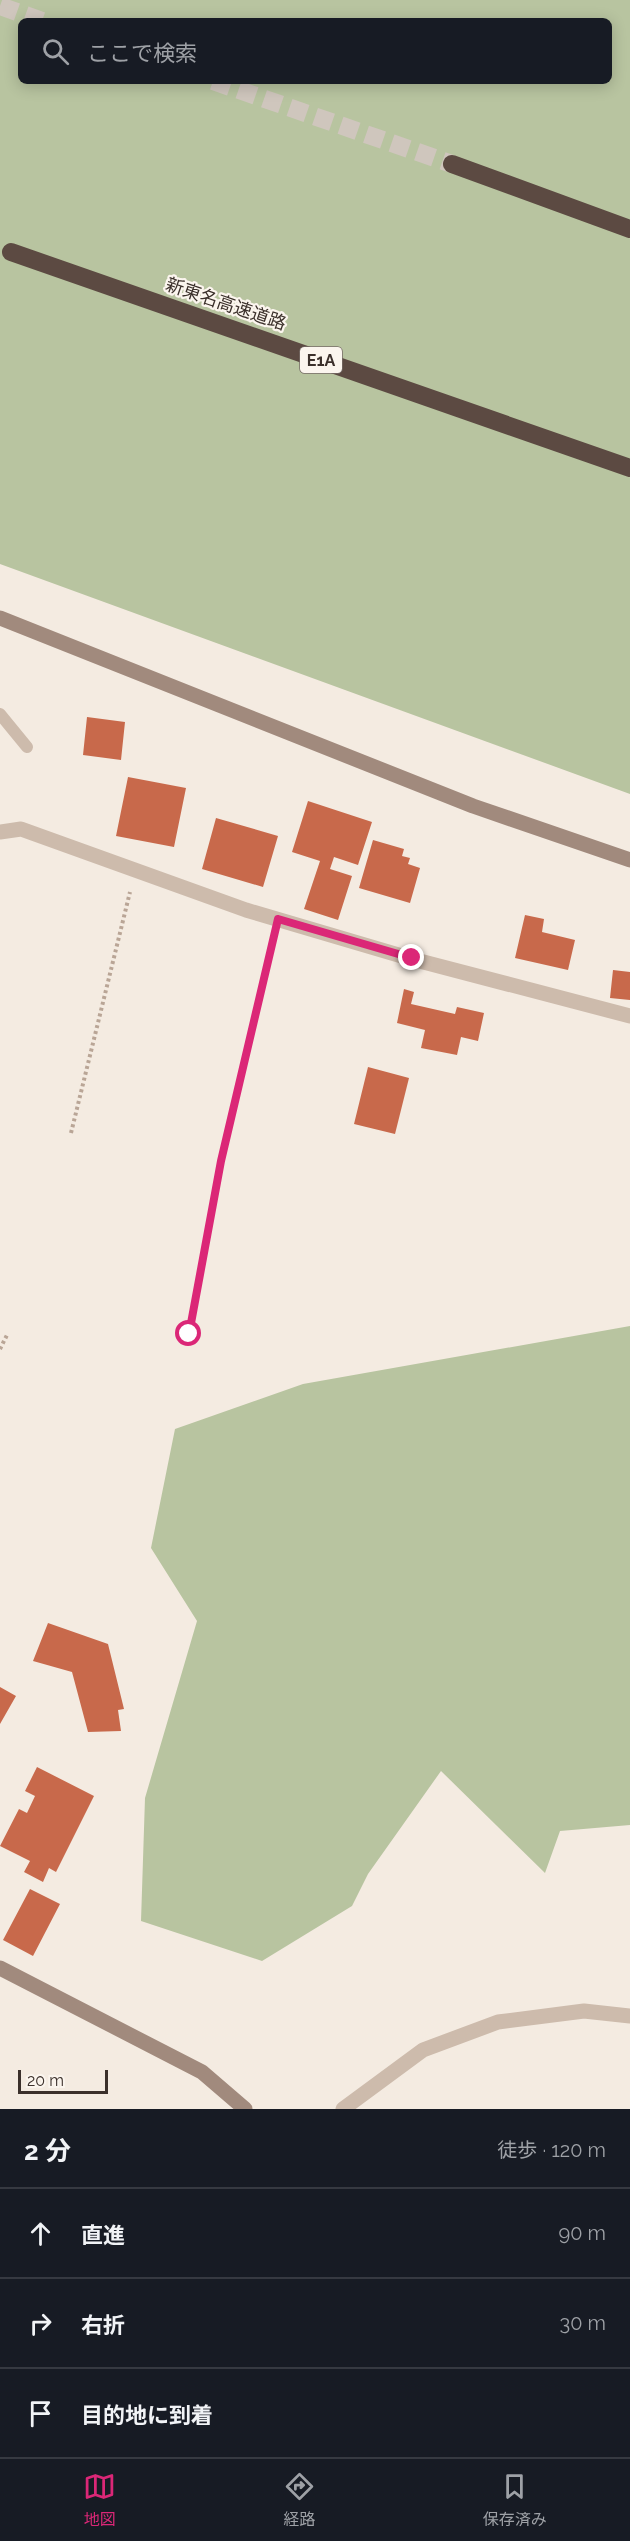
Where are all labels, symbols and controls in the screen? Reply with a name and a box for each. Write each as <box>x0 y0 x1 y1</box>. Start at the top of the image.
search box <box>18 18 612 84</box>
icon: search <box>39 35 72 68</box>
text: ここで検索 <box>87 40 197 66</box>
street label: 新東名高速道路 <box>163 273 289 334</box>
road number: E1A <box>300 347 342 373</box>
route end <box>398 944 424 970</box>
route start <box>175 1320 201 1346</box>
scale bar <box>18 2067 108 2094</box>
text: 20 m <box>27 2071 64 2090</box>
text: 2 分 <box>24 2136 71 2166</box>
text: 徒歩 · 120 m <box>497 2138 606 2162</box>
icon: ahead <box>24 2217 57 2250</box>
text: 90 m <box>559 2221 606 2245</box>
text: 直進 <box>81 2222 125 2248</box>
icon: right <box>24 2307 57 2340</box>
text: 30 m <box>560 2311 606 2335</box>
text: 右折 <box>81 2312 125 2338</box>
icon: arrive <box>24 2397 57 2430</box>
text: 目的地に到着 <box>81 2402 213 2428</box>
tab: 地図 <box>83 2470 116 2530</box>
tab: 経路 <box>283 2470 316 2530</box>
tab: 保存済み <box>483 2470 547 2530</box>

